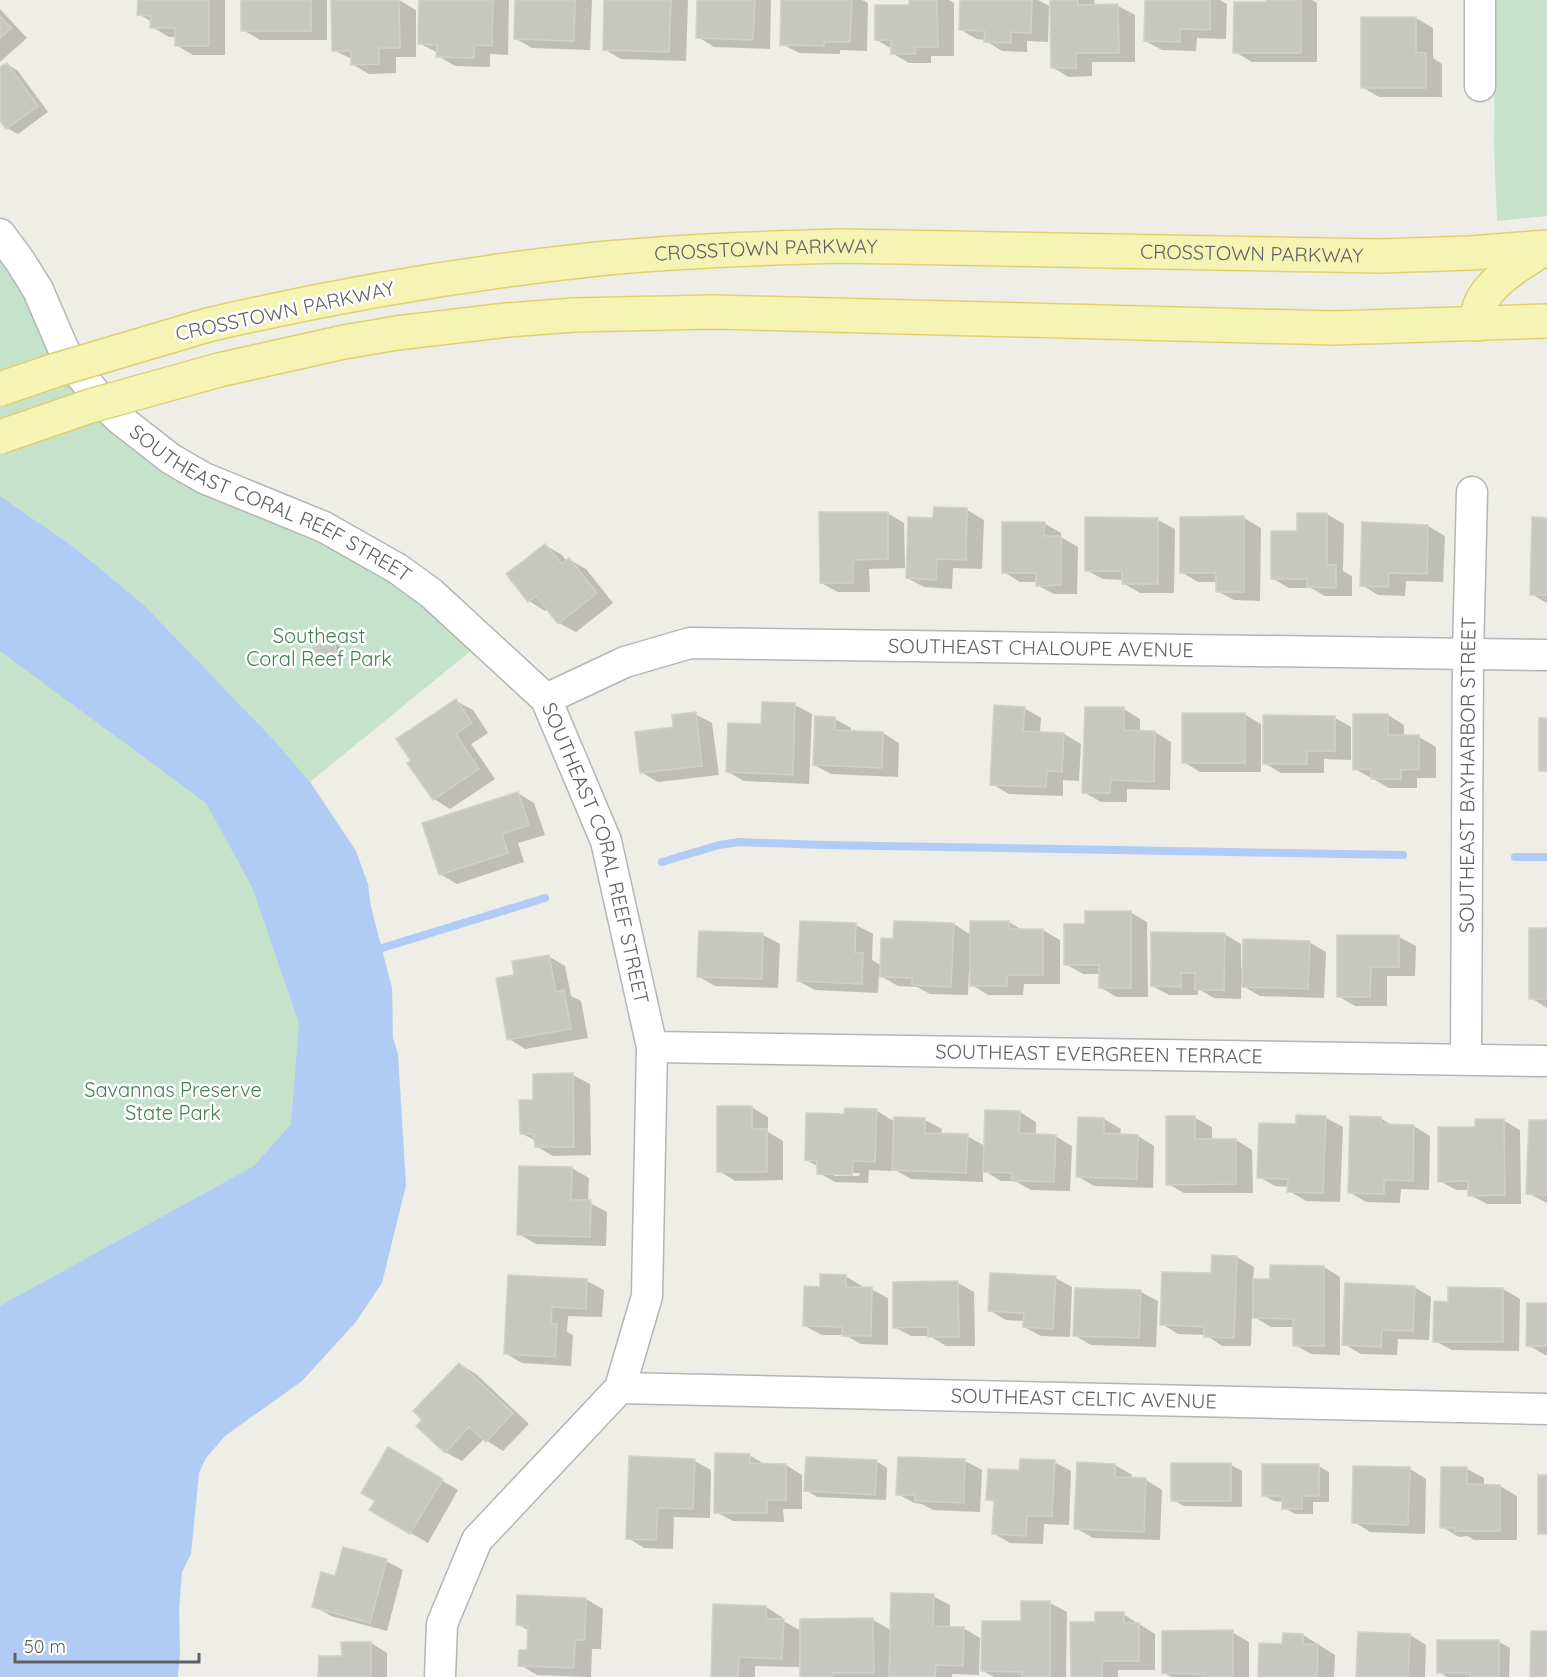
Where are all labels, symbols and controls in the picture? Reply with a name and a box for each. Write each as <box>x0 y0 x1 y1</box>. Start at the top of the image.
street label: CROSSTOWN PARKWAY <box>653 233 878 266</box>
street label: CROSSTOWN PARKWAY <box>1140 239 1364 268</box>
street label: CROSSTOWN PARKWAY <box>173 275 397 346</box>
street label: SOUTHEAST CORAL REEF STREET <box>125 419 417 587</box>
street label: SOUTHEAST BAYHARBOR STREET <box>1454 616 1481 933</box>
park label: Southeast Coral Reef Park <box>246 623 392 671</box>
street label: SOUTHEAST CHALOUPE AVENUE <box>888 633 1194 662</box>
street label: SOUTHEAST CORAL REEF STREET <box>537 698 655 1006</box>
street label: SOUTHEAST EVERGREEN TERRACE <box>935 1038 1263 1069</box>
park label: Savannas Preserve State Park <box>84 1077 262 1125</box>
street label: SOUTHEAST CELTIC AVENUE <box>951 1382 1217 1414</box>
scale bar <box>15 1626 200 1664</box>
text: 50 m <box>24 1635 66 1658</box>

